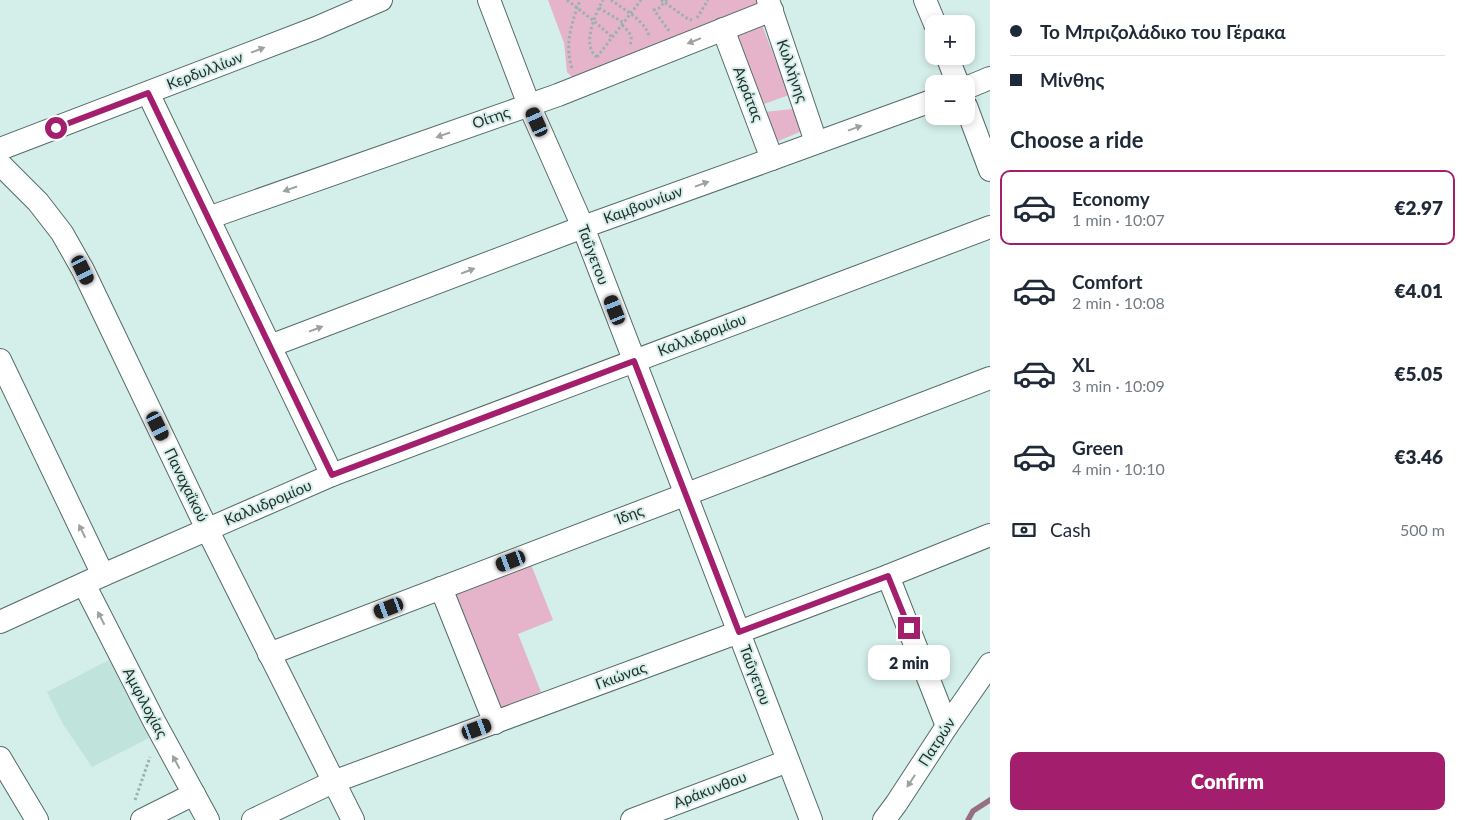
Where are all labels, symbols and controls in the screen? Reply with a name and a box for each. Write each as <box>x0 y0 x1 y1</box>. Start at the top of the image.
map controls <box>925 15 975 125</box>
button: + <box>925 15 975 65</box>
text: Το Μπριζολάδικο του Γέρακα <box>1040 20 1286 43</box>
street label: Κυλλήνης <box>774 37 812 105</box>
one-way arrow <box>686 38 701 45</box>
one-way arrow <box>251 46 266 54</box>
street label: Κερδυλλίων <box>164 47 246 93</box>
street label: Ακράτας <box>730 64 768 124</box>
text: Μίνθης <box>1040 68 1104 91</box>
button: − <box>925 75 975 125</box>
street label: Οίτης <box>470 102 512 132</box>
car <box>524 105 549 139</box>
route start <box>45 117 67 139</box>
one-way arrow <box>847 124 862 131</box>
text: Choose a ride <box>1010 126 1144 153</box>
one-way arrow <box>436 132 451 139</box>
one-way arrow <box>695 180 710 188</box>
street label: Καμβουνίων <box>601 181 685 227</box>
one-way arrow <box>282 185 297 193</box>
icon: car <box>1012 185 1057 230</box>
text: Economy <box>1072 187 1150 210</box>
text: €2.97 <box>1394 196 1443 219</box>
text: 1 min · 10:07 <box>1072 210 1165 229</box>
street label: Ταΰγετου <box>574 222 614 287</box>
car <box>69 253 96 287</box>
one-way arrow <box>460 267 475 274</box>
icon: car <box>1012 268 1057 313</box>
text: Comfort <box>1072 270 1143 293</box>
text: €4.01 <box>1394 279 1443 302</box>
car <box>602 293 627 327</box>
text: 2 min · 10:08 <box>1072 293 1165 312</box>
street label: Καλλιδρομίου <box>655 309 748 359</box>
one-way arrow <box>309 325 324 333</box>
icon: car <box>1012 351 1057 396</box>
text: XL <box>1072 353 1095 376</box>
text: €5.05 <box>1394 362 1443 385</box>
text: 3 min · 10:09 <box>1072 376 1165 395</box>
car <box>144 409 171 443</box>
icon: car <box>1012 434 1057 479</box>
text: Green <box>1072 436 1123 459</box>
street label: Παναχαΐκού <box>161 445 213 525</box>
text: €3.46 <box>1394 445 1443 468</box>
text: 4 min · 10:10 <box>1072 459 1165 478</box>
street label: Καλλιδρομίου <box>221 476 314 529</box>
street label: Ίδης <box>612 501 646 528</box>
icon: cash <box>1010 516 1038 544</box>
text: Cash <box>1050 518 1091 541</box>
text: 500 m <box>1400 520 1445 539</box>
one-way arrow <box>78 524 86 538</box>
car <box>494 549 527 573</box>
car <box>372 596 405 620</box>
one-way arrow <box>97 611 105 625</box>
route end <box>898 617 920 639</box>
street label: Ταΰγετου <box>736 642 776 707</box>
callout: 2 min <box>868 646 950 680</box>
text: 2 min <box>889 653 929 672</box>
street label: Γκιώνας <box>593 658 649 693</box>
street label: Αμφιλοχίας <box>120 664 172 741</box>
street label: Πατρών <box>914 714 959 769</box>
car <box>460 717 493 741</box>
button: Confirm <box>1010 752 1445 810</box>
one-way arrow <box>172 755 181 769</box>
street label: Αράκυνθου <box>671 767 749 811</box>
one-way arrow <box>906 775 916 788</box>

